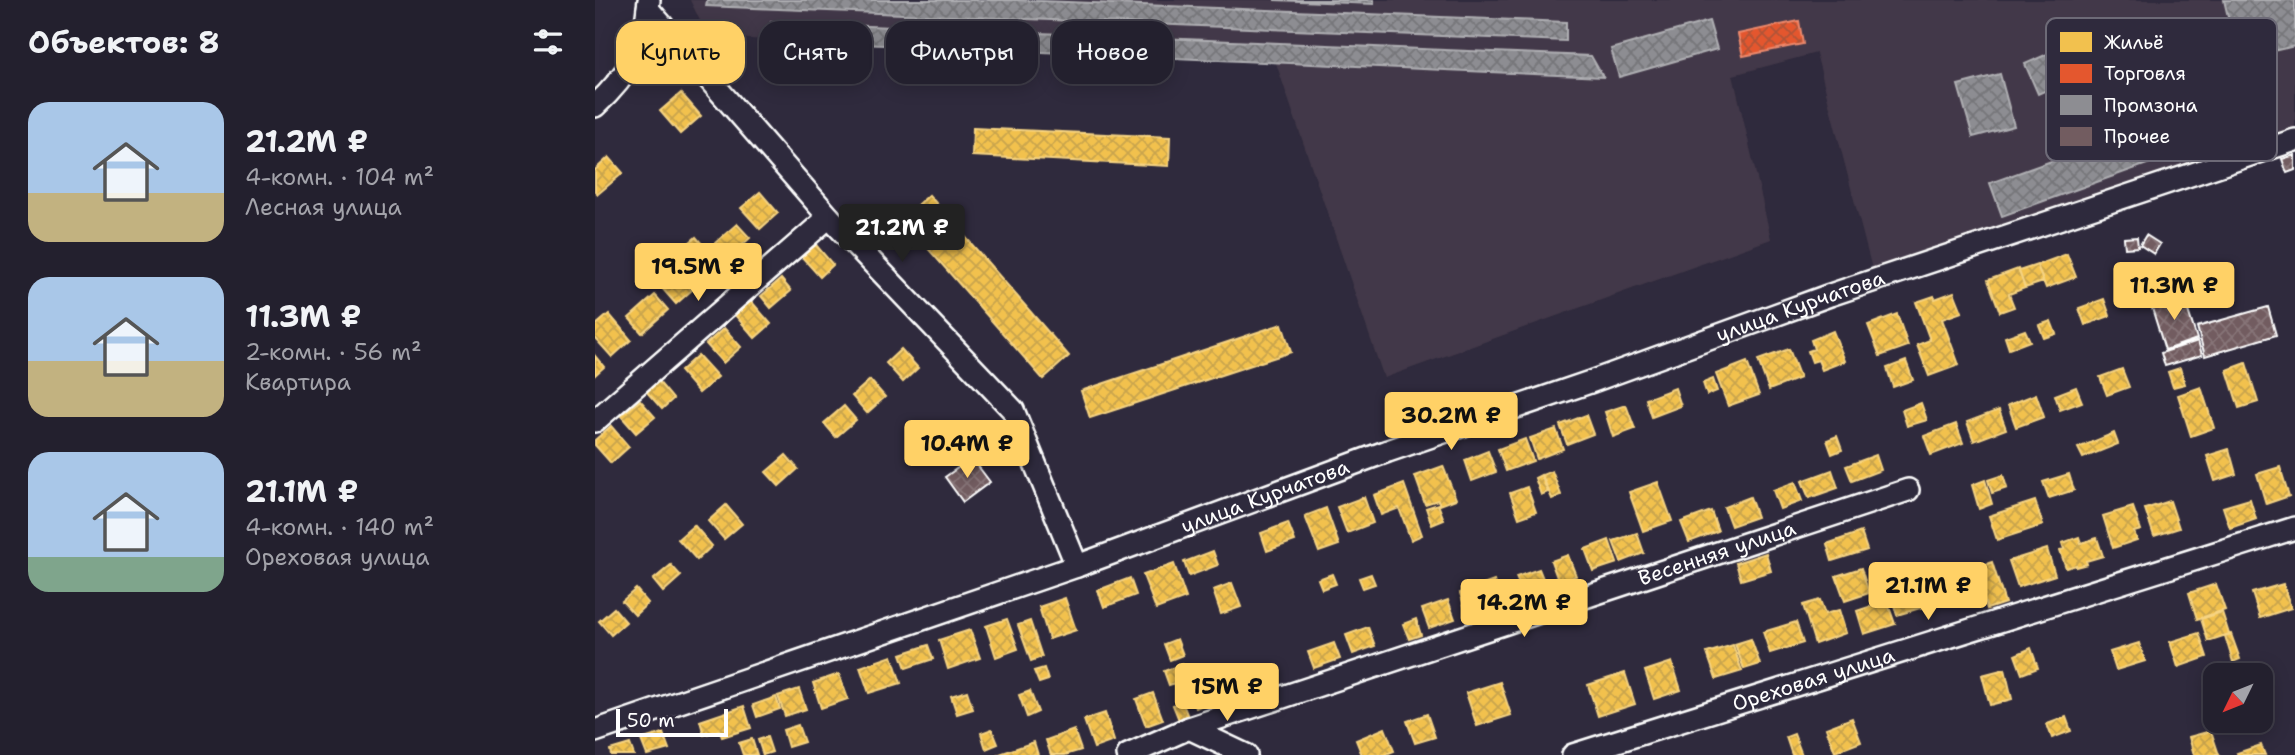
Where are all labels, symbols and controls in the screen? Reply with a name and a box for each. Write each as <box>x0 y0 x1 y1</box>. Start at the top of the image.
legend <box>2046 18 2277 161</box>
chip: Купить <box>616 21 745 84</box>
chip: Снять <box>759 21 872 84</box>
chip: Фильтры <box>886 21 1038 84</box>
chip: Новое <box>1052 21 1173 84</box>
text: Объектов: 8 <box>28 22 220 63</box>
icon: filters <box>529 23 567 61</box>
text: Жильё <box>2104 30 2164 55</box>
text: Торговля <box>2104 61 2186 86</box>
text: Промзона <box>2104 93 2198 118</box>
text: 21.2M ₽ <box>245 121 368 162</box>
text: Прочее <box>2104 124 2170 149</box>
icon: home <box>84 130 168 214</box>
text: 4-комн. · 104 m² <box>245 162 434 192</box>
text: Лесная улица <box>245 192 402 222</box>
pin: 21.2M ₽ <box>837 204 967 264</box>
text: 21.2M ₽ <box>855 212 949 242</box>
pin: 19.5M ₽ <box>633 244 763 303</box>
text: 19.5M ₽ <box>651 251 745 281</box>
pin: 11.3M ₽ <box>2109 262 2239 322</box>
street label: улица Курчатова <box>1712 264 1888 349</box>
text: 11.3M ₽ <box>2129 270 2219 300</box>
text: 11.3M ₽ <box>245 296 362 337</box>
icon: home <box>84 305 168 389</box>
text: 2-комн. · 56 m² <box>245 337 422 367</box>
text: Квартира <box>245 367 351 397</box>
pin: 30.2M ₽ <box>1386 392 1516 452</box>
text: 30.2M ₽ <box>1401 400 1501 430</box>
pin: 10.4M ₽ <box>902 420 1032 480</box>
text: 10.4M ₽ <box>920 428 1014 458</box>
street label: улица Курчатова <box>1177 453 1353 540</box>
text: 21.1M ₽ <box>245 471 359 512</box>
icon: home <box>84 480 168 564</box>
text: 4-комн. · 140 m² <box>245 512 434 542</box>
street label: Весенняя улица <box>1635 514 1799 592</box>
text: Ореховая улица <box>245 542 430 572</box>
pin: 21.1M ₽ <box>1863 562 1993 622</box>
text: 21.1M ₽ <box>1884 570 1972 600</box>
pin: 14.2M ₽ <box>1459 580 1589 639</box>
text: 14.2M ₽ <box>1477 587 1571 617</box>
street label: Ореховая улица <box>1729 641 1898 718</box>
north arrow <box>2203 663 2273 733</box>
map controls <box>2203 663 2273 733</box>
pin: 15M ₽ <box>1178 664 1276 723</box>
text: 15M ₽ <box>1191 671 1263 701</box>
scale bar <box>616 706 728 738</box>
text: 50 m <box>627 708 675 733</box>

